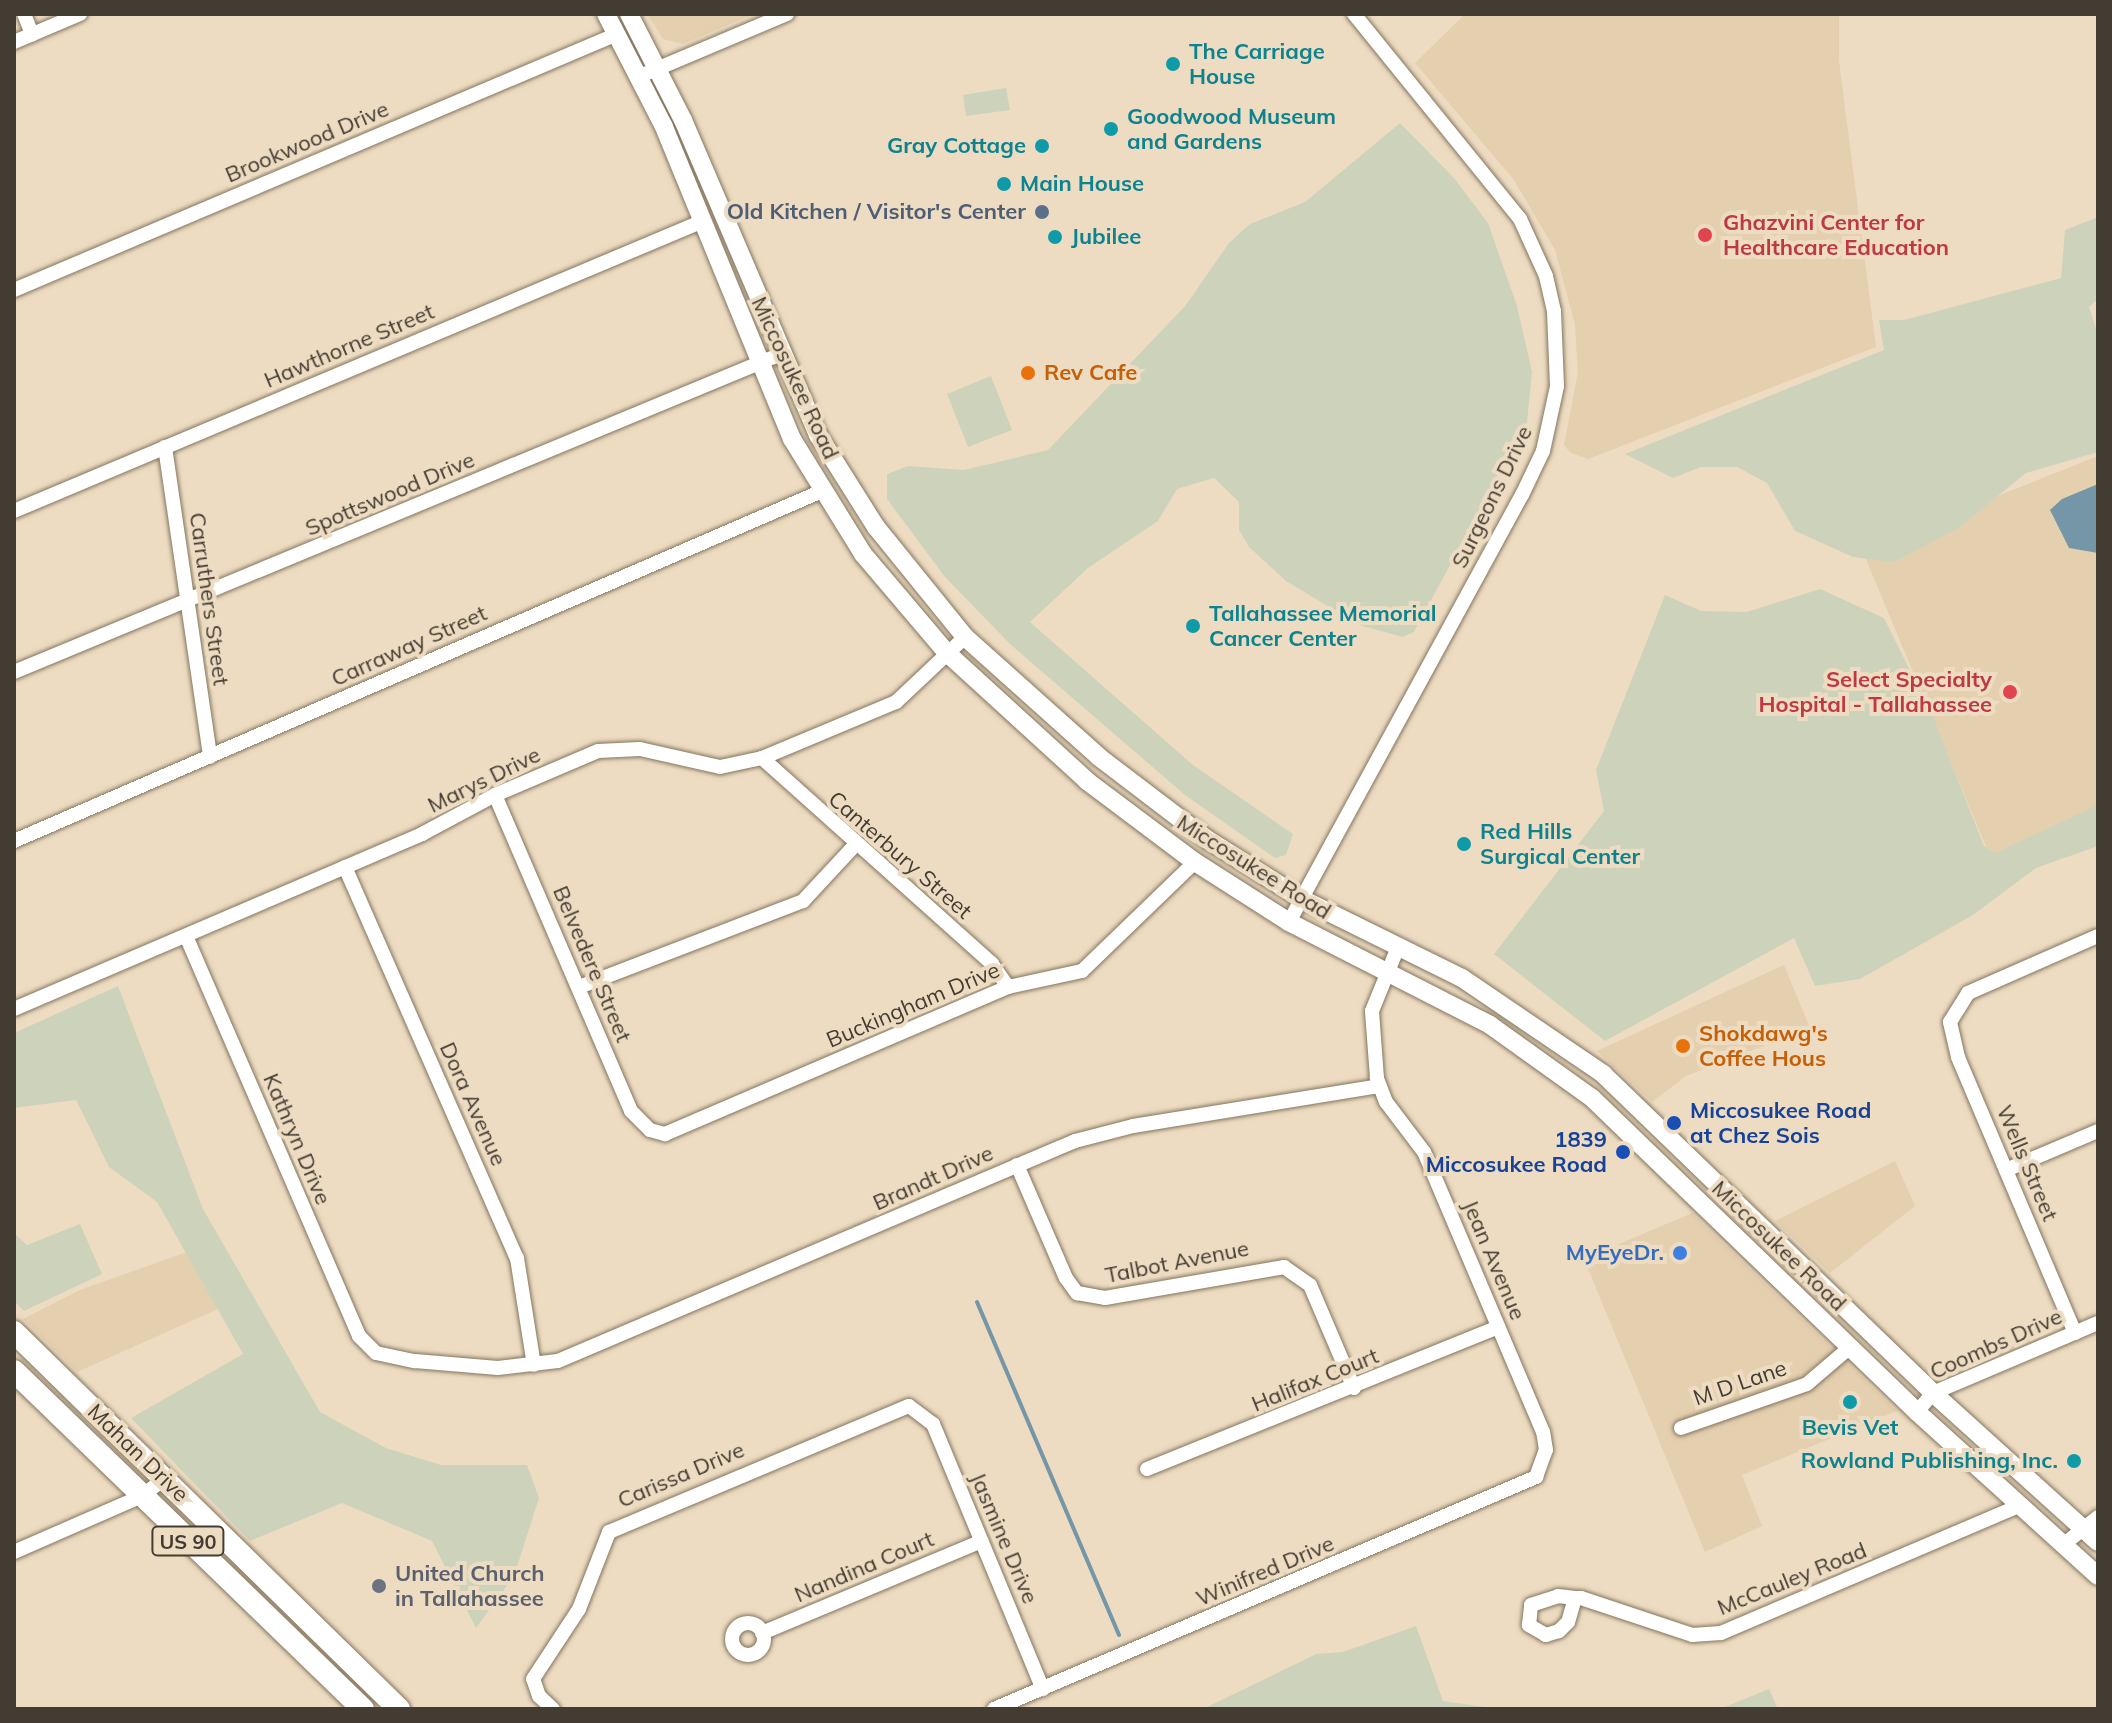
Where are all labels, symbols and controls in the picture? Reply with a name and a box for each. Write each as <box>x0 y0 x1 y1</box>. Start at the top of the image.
place label: The Carriage House <box>1189 38 1325 90</box>
marker: The Carriage House <box>1164 55 1182 73</box>
street label: Brookwood Drive <box>221 96 393 188</box>
place label: Goodwood Museum and Gardens <box>1127 103 1336 154</box>
marker: Goodwood Museum and Gardens <box>1102 120 1120 138</box>
place label: Gray Cottage <box>887 133 1026 159</box>
marker: Gray Cottage <box>1033 137 1051 155</box>
place label: Main House <box>1020 171 1144 197</box>
marker: Main House <box>995 175 1013 193</box>
place label: Old Kitchen / Visitor's Center <box>727 199 1026 225</box>
marker: Old Kitchen / Visitor's Center <box>1033 203 1051 221</box>
place label: Ghazvini Center for Healthcare Education <box>1723 209 1949 260</box>
place label: Jubilee <box>1071 224 1141 250</box>
marker: Ghazvini Center for Healthcare Education <box>1694 224 1716 246</box>
marker: Jubilee <box>1046 228 1064 246</box>
street label: Miccosukee Road <box>746 293 844 463</box>
street label: Hawthorne Street <box>260 298 438 394</box>
place label: Rev Cafe <box>1044 360 1137 386</box>
marker: Rev Cafe <box>1019 364 1037 382</box>
street label: Surgeons Drive <box>1446 422 1538 572</box>
street label: Spottswood Drive <box>301 446 479 542</box>
street label: Carruthers Street <box>184 511 234 687</box>
street label: Carraway Street <box>327 600 491 692</box>
place label: Tallahassee Memorial Cancer Center <box>1209 600 1437 652</box>
marker: Tallahassee Memorial Cancer Center <box>1184 617 1202 635</box>
place label: Select Specialty Hospital - Tallahassee <box>1758 666 1992 718</box>
marker: Select Specialty Hospital - Tallahassee <box>1999 681 2021 703</box>
street label: Marys Drive <box>423 741 545 819</box>
street label: Canterbury Street <box>823 786 977 924</box>
street label: Miccosukee Road <box>1172 809 1336 925</box>
place label: Red Hills Surgical Center <box>1480 818 1640 870</box>
marker: Red Hills Surgical Center <box>1455 835 1473 853</box>
street label: Belvedere Street <box>547 882 637 1046</box>
street label: Buckingham Drive <box>822 957 1004 1053</box>
place label: Shokdawg's Coffee Hous <box>1699 1020 1828 1072</box>
marker: Shokdawg's Coffee Hous <box>1674 1037 1692 1055</box>
street label: Dora Avenue <box>434 1038 512 1170</box>
street label: Kathryn Drive <box>258 1069 336 1209</box>
place label: Miccosukee Road at Chez Sois <box>1690 1097 1871 1148</box>
street label: Wells Street <box>1991 1101 2063 1225</box>
marker: Miccosukee Road at Chez Sois <box>1665 1114 1683 1132</box>
place label: 1839 Miccosukee Road <box>1426 1126 1607 1178</box>
street label: Brandt Drive <box>869 1140 997 1216</box>
marker: 1839 Miccosukee Road <box>1614 1143 1632 1161</box>
street label: Miccosukee Road <box>1706 1175 1852 1317</box>
street label: Jean Avenue <box>1457 1196 1531 1324</box>
street label: Talbot Avenue <box>1103 1235 1251 1289</box>
place label: MyEyeDr. <box>1566 1240 1664 1266</box>
marker: MyEyeDr. <box>1671 1244 1689 1262</box>
street label: Coombs Drive <box>1926 1303 2066 1385</box>
street label: Halifax Court <box>1248 1343 1382 1417</box>
street label: M D Lane <box>1690 1355 1790 1411</box>
marker: Bevis Vet <box>1841 1393 1859 1411</box>
street label: Mahan Drive <box>82 1398 194 1508</box>
place label: Bevis Vet <box>1802 1415 1898 1441</box>
street label: Carissa Drive <box>614 1436 748 1514</box>
place label: Rowland Publishing, Inc. <box>1801 1448 2058 1474</box>
marker: Rowland Publishing, Inc. <box>2065 1452 2083 1470</box>
street label: Jasmine Drive <box>965 1469 1043 1607</box>
road number: US 90 <box>150 1525 226 1557</box>
street label: Nandina Court <box>790 1526 938 1608</box>
street label: Winifred Drive <box>1192 1530 1338 1612</box>
street label: McCauley Road <box>1713 1537 1871 1621</box>
place label: United Church in Tallahassee <box>395 1560 545 1612</box>
marker: United Church in Tallahassee <box>370 1577 388 1595</box>

